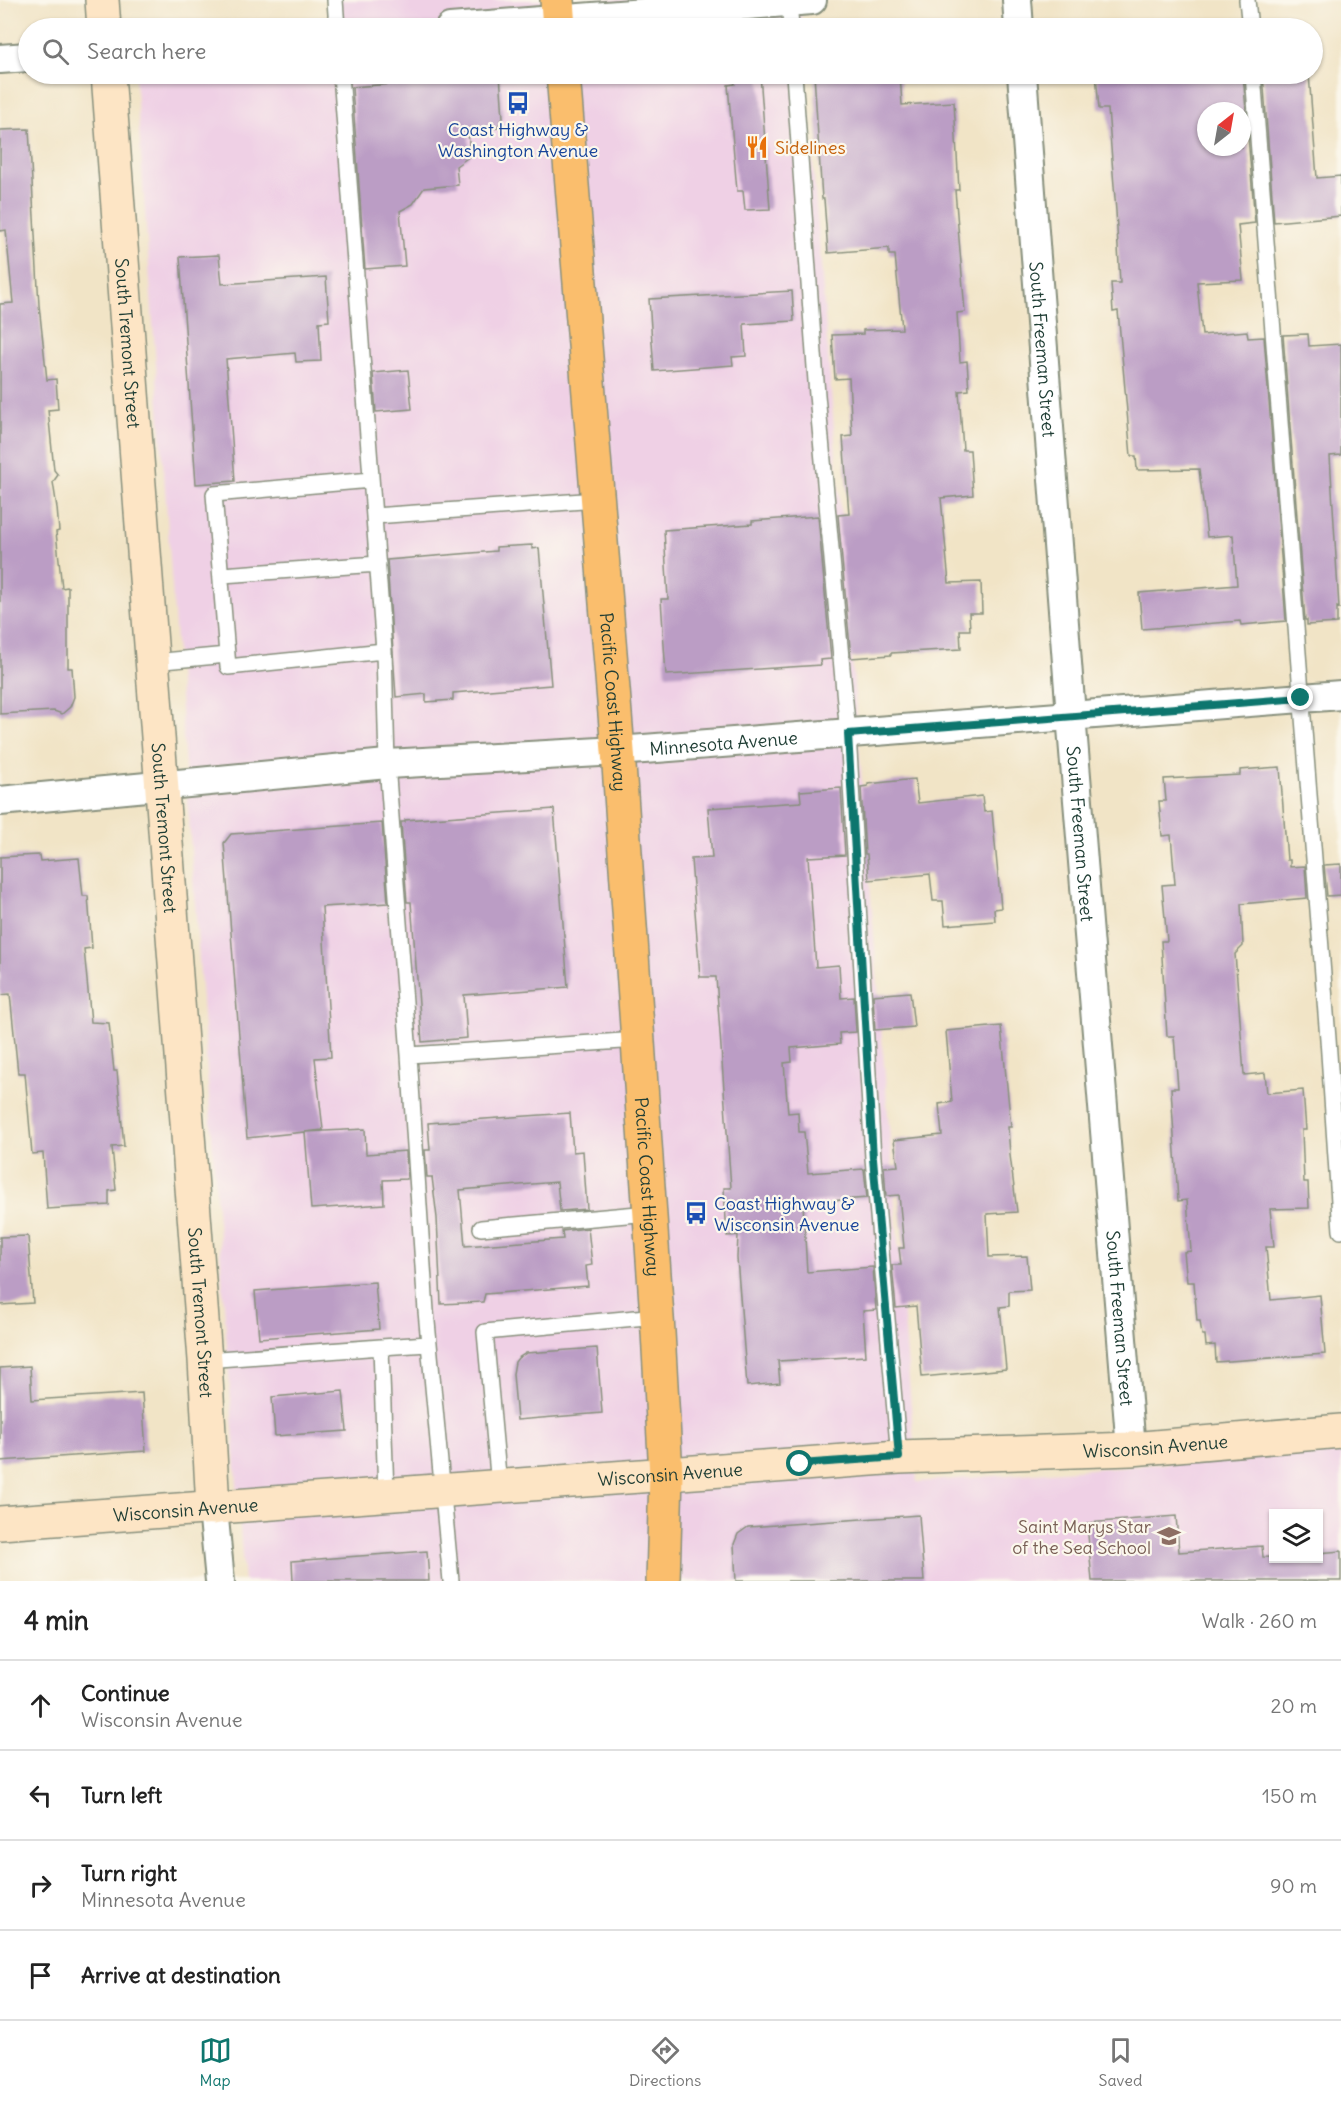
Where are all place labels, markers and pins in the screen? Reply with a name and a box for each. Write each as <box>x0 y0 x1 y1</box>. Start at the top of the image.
bus stop icon: Coast Highway & Washington Avenue <box>505 90 531 116</box>
place label: Coast Highway & Washington Avenue <box>438 118 598 162</box>
restaurant icon: Sidelines <box>744 134 770 160</box>
place label: Sidelines <box>775 136 846 159</box>
place label: Coast Highway & Wisconsin Avenue <box>714 1192 859 1236</box>
bus stop icon: Coast Highway & Wisconsin Avenue <box>683 1200 709 1226</box>
place label: Saint Marys Star of the Sea School <box>1012 1515 1152 1559</box>
school or university icon: Saint Marys Star of the Sea School <box>1156 1523 1182 1549</box>

